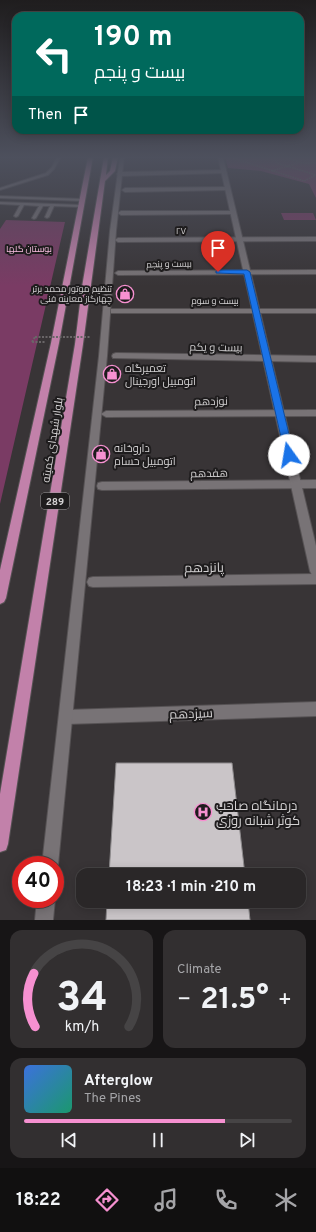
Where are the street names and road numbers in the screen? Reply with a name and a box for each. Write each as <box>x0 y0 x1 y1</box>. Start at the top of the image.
street label: ۲۷ <box>176 226 187 237</box>
street label: بیست و پنجم <box>146 259 192 270</box>
street label: بیست و سوم <box>191 296 239 307</box>
street label: بیست و یکم <box>189 341 243 355</box>
street label: نوزدهم <box>194 395 228 409</box>
street label: بلوار شهدای کمیته <box>39 397 67 484</box>
street label: هفدهم <box>190 467 228 481</box>
road number: 289 <box>41 493 69 509</box>
street label: پانزدهم <box>184 561 225 577</box>
street label: سیزدهم <box>169 706 213 724</box>

